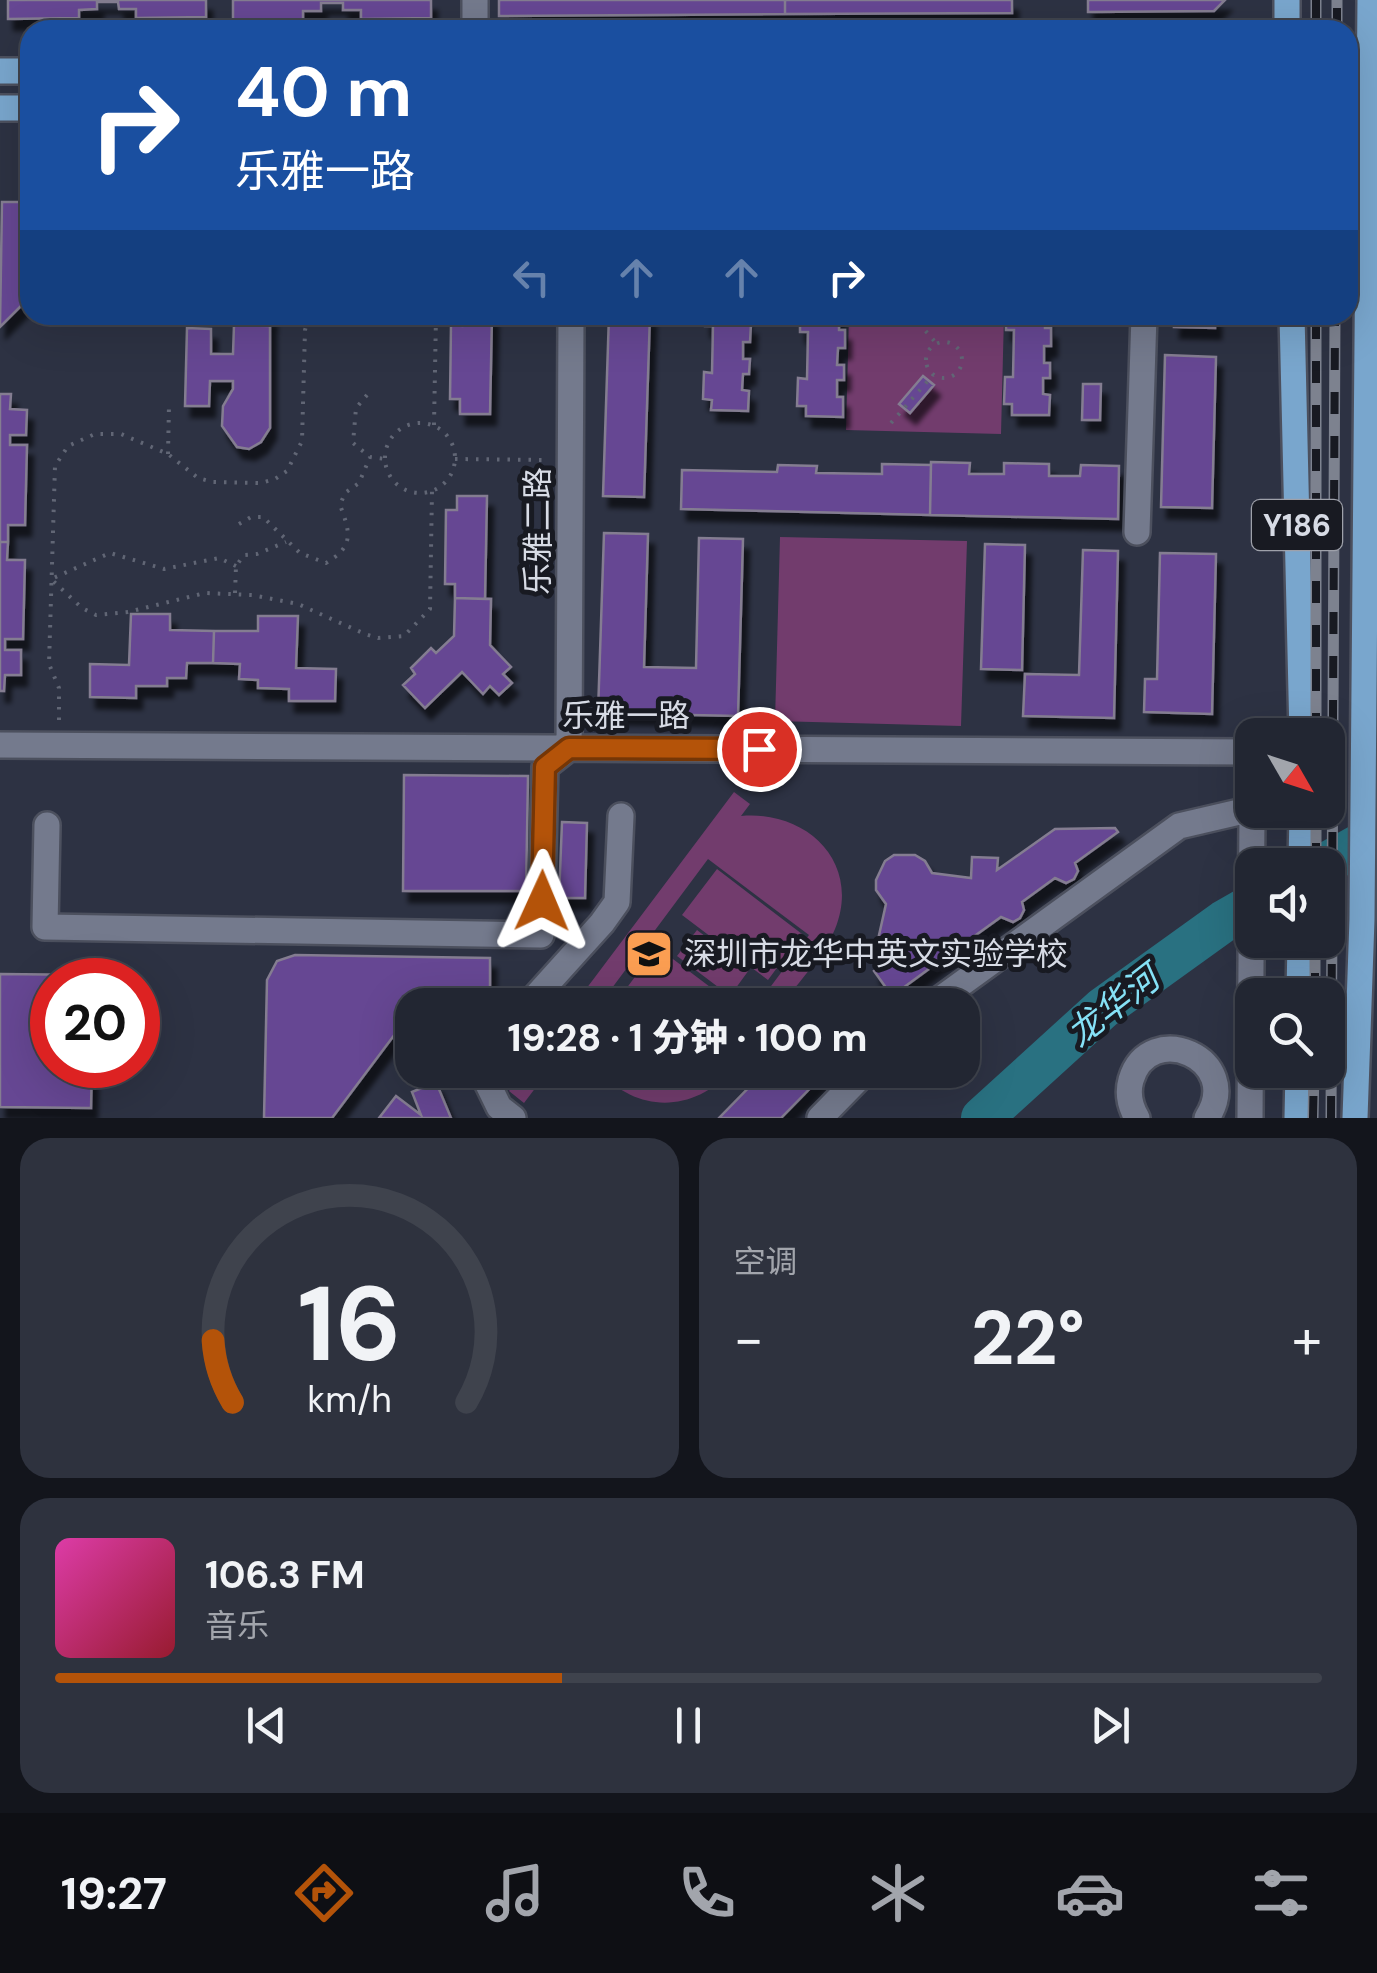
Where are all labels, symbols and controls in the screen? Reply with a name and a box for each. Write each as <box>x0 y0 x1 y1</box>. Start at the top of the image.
text: 40 m <box>235 47 412 138</box>
icon: right <box>70 60 200 190</box>
text: 乐雅一路 <box>235 142 415 201</box>
icon: left <box>504 250 559 305</box>
icon: ahead <box>609 250 664 305</box>
icon: ahead <box>714 250 769 305</box>
icon: right <box>819 250 874 305</box>
street label: 乐雅二路 <box>517 467 559 595</box>
road number: Y186 <box>1252 500 1342 550</box>
street label: 乐雅一路 <box>562 695 690 737</box>
pin <box>717 707 802 792</box>
north arrow <box>1235 718 1345 828</box>
map controls <box>1235 718 1345 1088</box>
icon: arrive <box>732 722 787 777</box>
button: sound <box>1235 848 1345 958</box>
position arrow <box>490 849 594 953</box>
school or university icon: 深圳市龙华中英文实验学校 <box>623 928 675 980</box>
place label: 深圳市龙华中英文实验学校 <box>684 933 1068 975</box>
water label: 龙华河 <box>1057 952 1173 1056</box>
speed limit sign: 20 <box>30 958 160 1088</box>
button: search <box>1235 978 1345 1088</box>
text: 19:28 · 1 分钟 · 100 m <box>507 1013 868 1063</box>
text: 空调 <box>734 1241 798 1283</box>
text: 16 <box>297 1257 401 1392</box>
text: 22° <box>971 1290 1085 1387</box>
text: − <box>734 1303 764 1375</box>
text: + <box>1292 1303 1322 1375</box>
text: km/h <box>307 1377 391 1423</box>
text: 106.3 FM <box>205 1550 365 1600</box>
text: 音乐 <box>205 1605 269 1647</box>
icon: previous <box>239 1698 294 1753</box>
icon: pause <box>661 1698 716 1753</box>
icon: next <box>1083 1698 1138 1753</box>
icon: directions <box>289 1858 359 1928</box>
icon: music <box>480 1858 550 1928</box>
icon: phone <box>672 1858 742 1928</box>
icon: climate <box>863 1858 933 1928</box>
icon: car <box>1055 1858 1125 1928</box>
icon: filters <box>1246 1858 1316 1928</box>
text: 19:27 <box>61 1864 167 1923</box>

